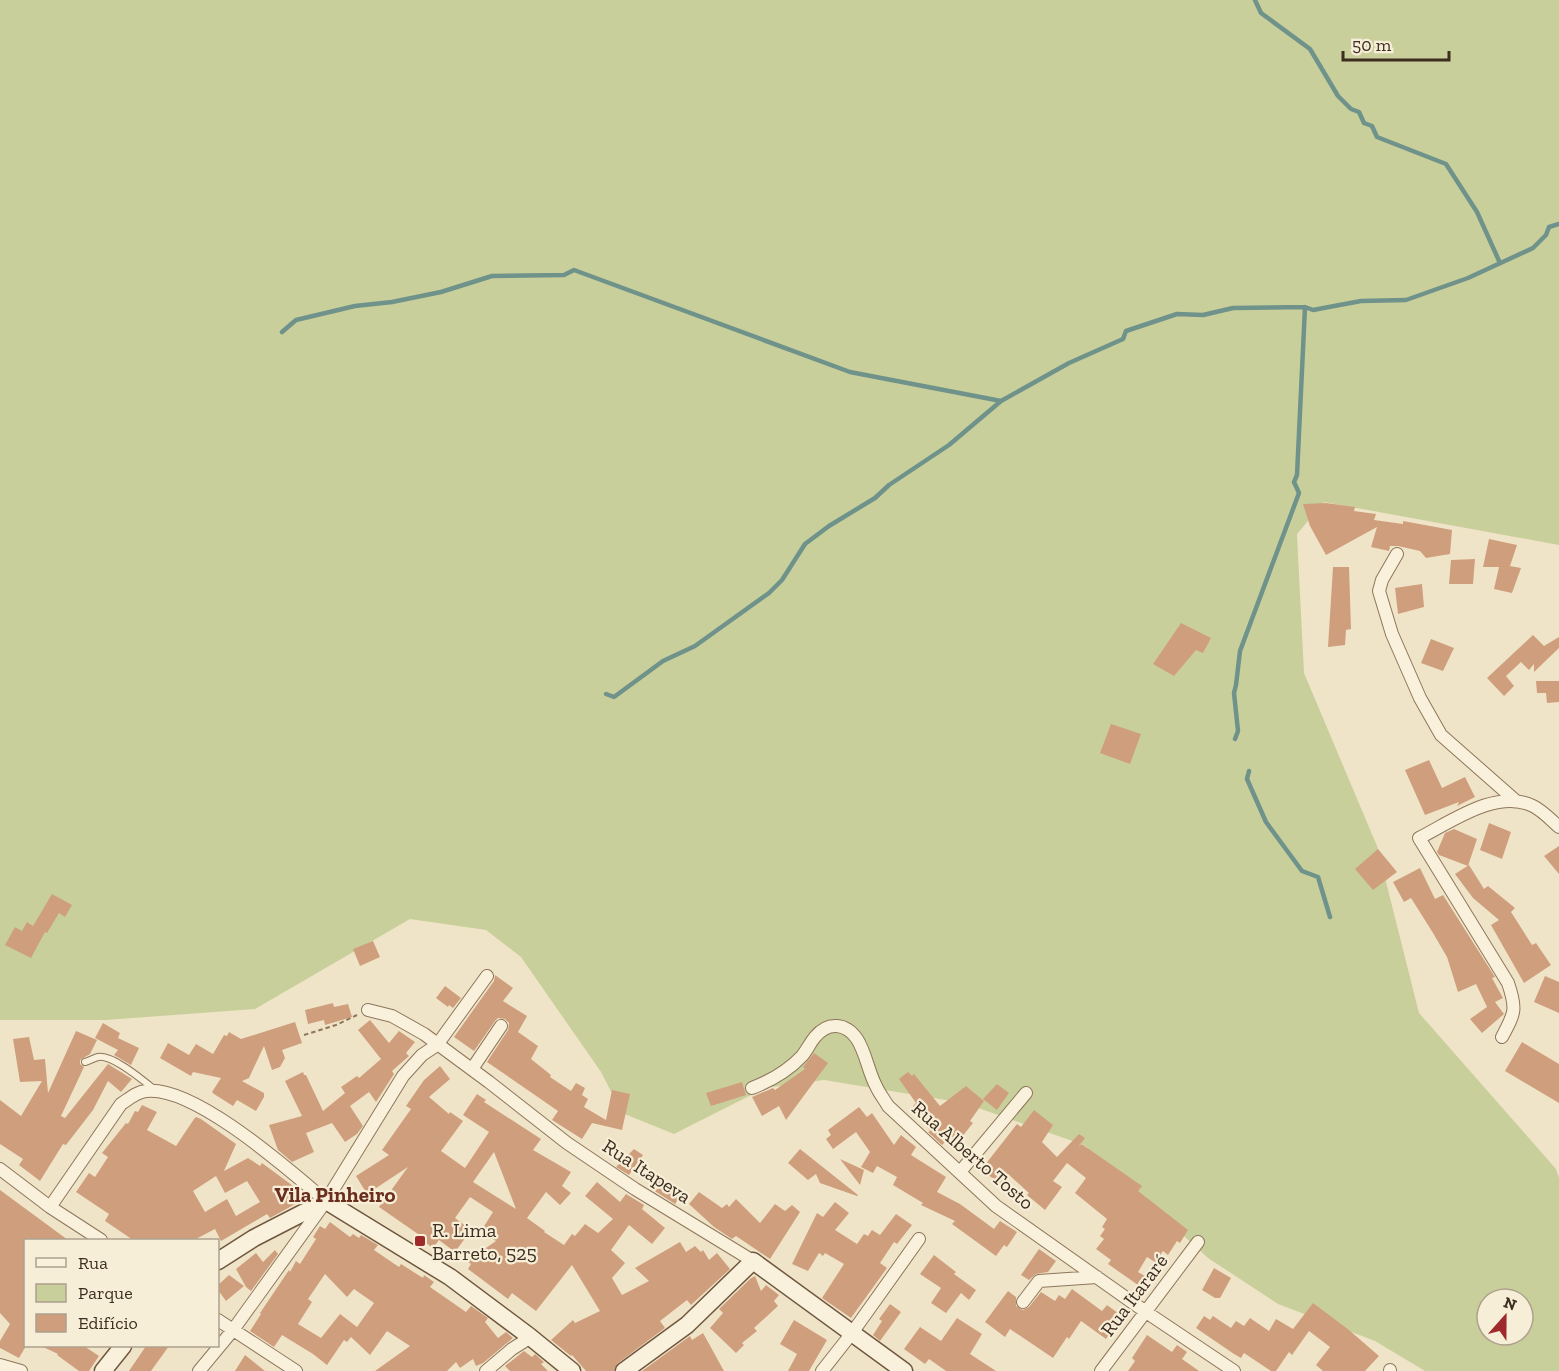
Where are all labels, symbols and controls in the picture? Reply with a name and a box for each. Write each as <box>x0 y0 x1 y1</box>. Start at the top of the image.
scale bar <box>1343 24 1450 62</box>
text: 50 m <box>1352 34 1392 56</box>
street label: Rua Alberto Tosto <box>907 1096 1039 1214</box>
street label: Rua Itapeva <box>598 1133 696 1209</box>
district label: Vila Pinheiro <box>275 1182 395 1207</box>
place label: R. Lima Barreto, 525 <box>432 1218 537 1265</box>
marker: R. Lima Barreto, 525 <box>413 1234 427 1248</box>
legend <box>24 1239 219 1347</box>
street label: Rua Itararé <box>1095 1249 1173 1341</box>
text: Rua <box>78 1252 108 1274</box>
text: Parque <box>78 1282 133 1304</box>
north arrow <box>1475 1287 1535 1347</box>
text: N <box>1501 1292 1519 1315</box>
text: Edifício <box>78 1312 138 1334</box>

